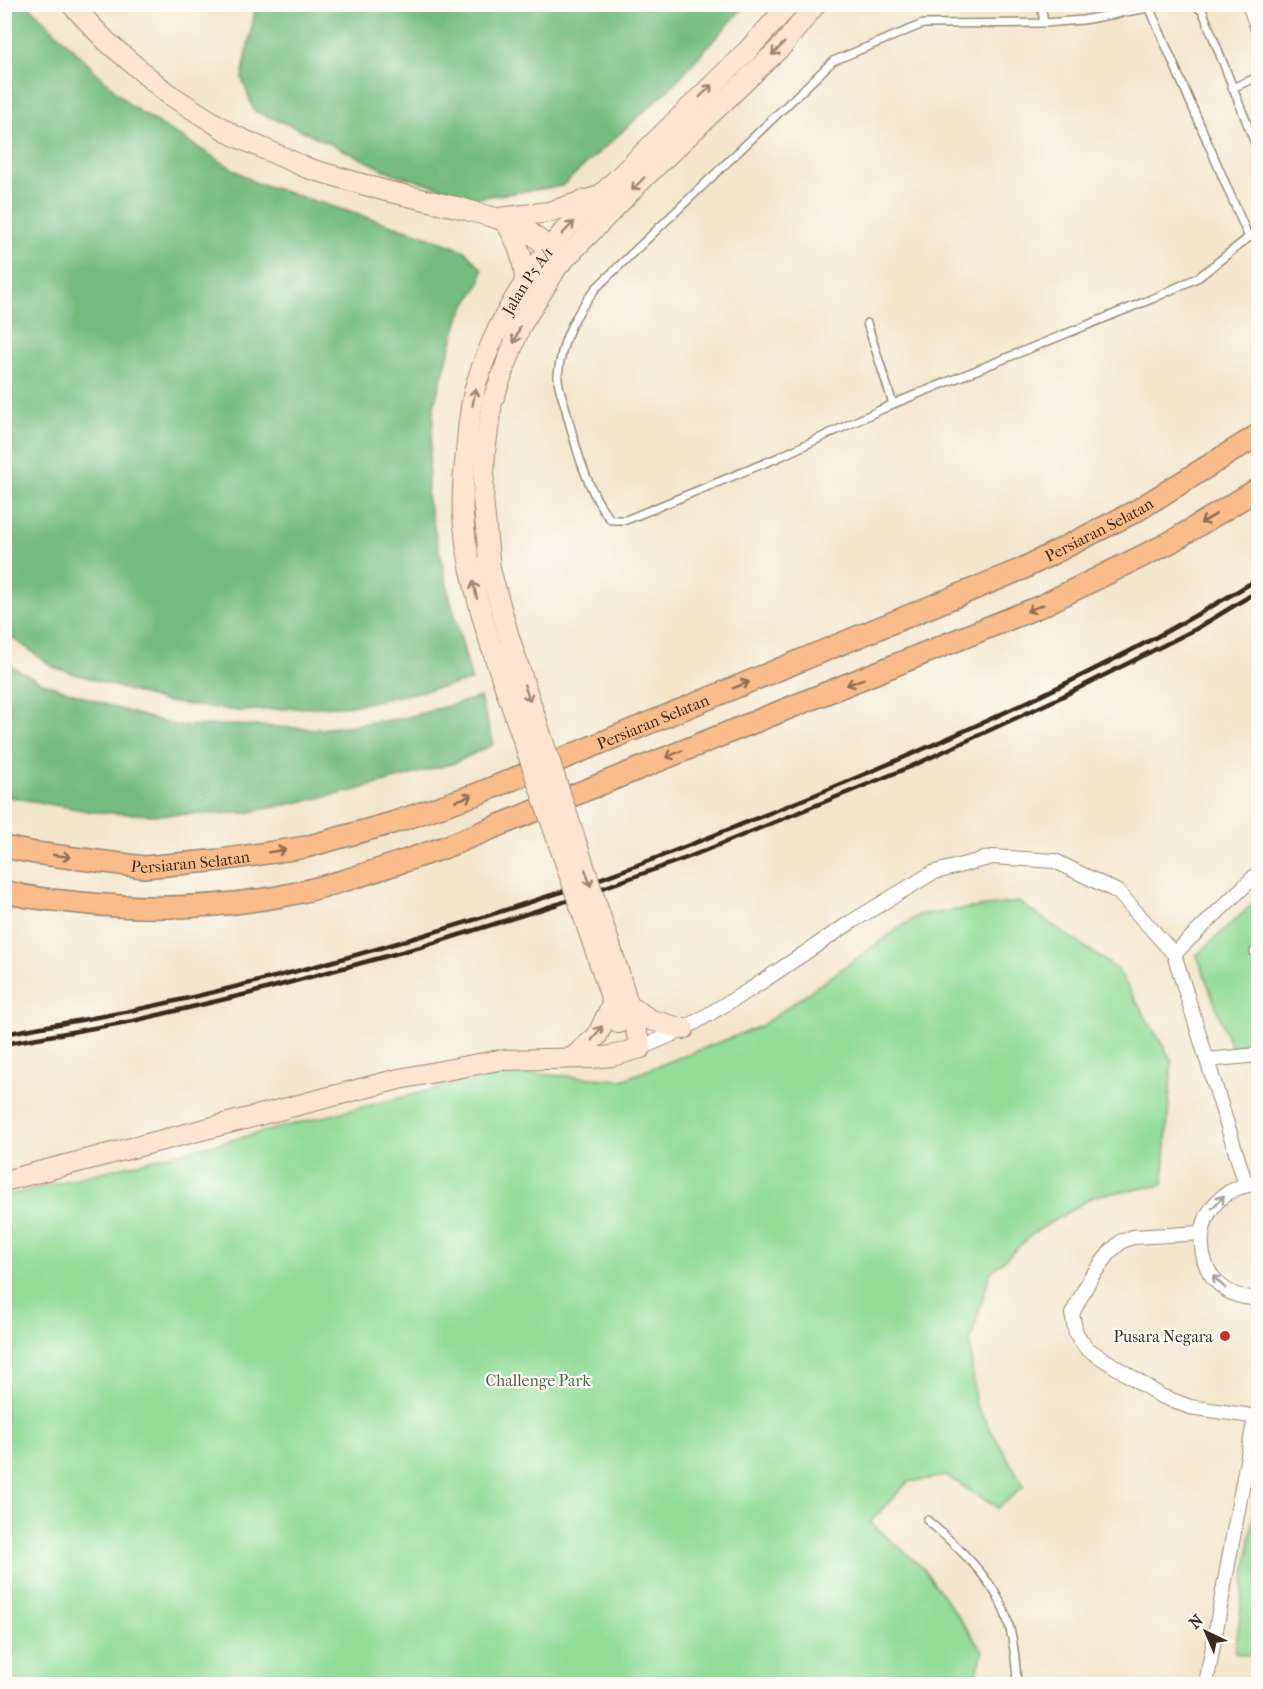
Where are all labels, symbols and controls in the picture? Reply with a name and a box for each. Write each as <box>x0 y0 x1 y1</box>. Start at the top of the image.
one-way arrow <box>771 41 786 56</box>
one-way arrow <box>698 84 713 98</box>
one-way arrow <box>631 177 645 192</box>
one-way arrow <box>560 221 575 236</box>
street label: Jalan P5 A/1 <box>497 243 557 320</box>
one-way arrow <box>511 325 522 344</box>
one-way arrow <box>469 387 480 407</box>
street label: Persiaran Selatan <box>1042 493 1157 565</box>
one-way arrow <box>1200 513 1217 525</box>
one-way arrow <box>469 581 480 600</box>
one-way arrow <box>1026 603 1045 614</box>
one-way arrow <box>846 677 865 688</box>
one-way arrow <box>732 679 750 690</box>
one-way arrow <box>523 683 534 702</box>
street label: Persiaran Selatan <box>594 690 712 753</box>
one-way arrow <box>665 750 683 761</box>
one-way arrow <box>454 792 473 803</box>
street label: Persiaran Selatan <box>130 846 252 877</box>
one-way arrow <box>266 846 286 857</box>
one-way arrow <box>52 851 72 862</box>
one-way arrow <box>584 868 595 887</box>
one-way arrow <box>591 1026 603 1042</box>
one-way arrow <box>1211 1194 1225 1209</box>
one-way arrow <box>1212 1274 1227 1289</box>
place label: Pusara Negara <box>1113 1327 1214 1346</box>
marker: Pusara Negara <box>1218 1329 1232 1343</box>
park label: Challenge Park <box>486 1371 591 1390</box>
north arrow <box>1176 1602 1236 1662</box>
text: N <box>1185 1610 1208 1633</box>

